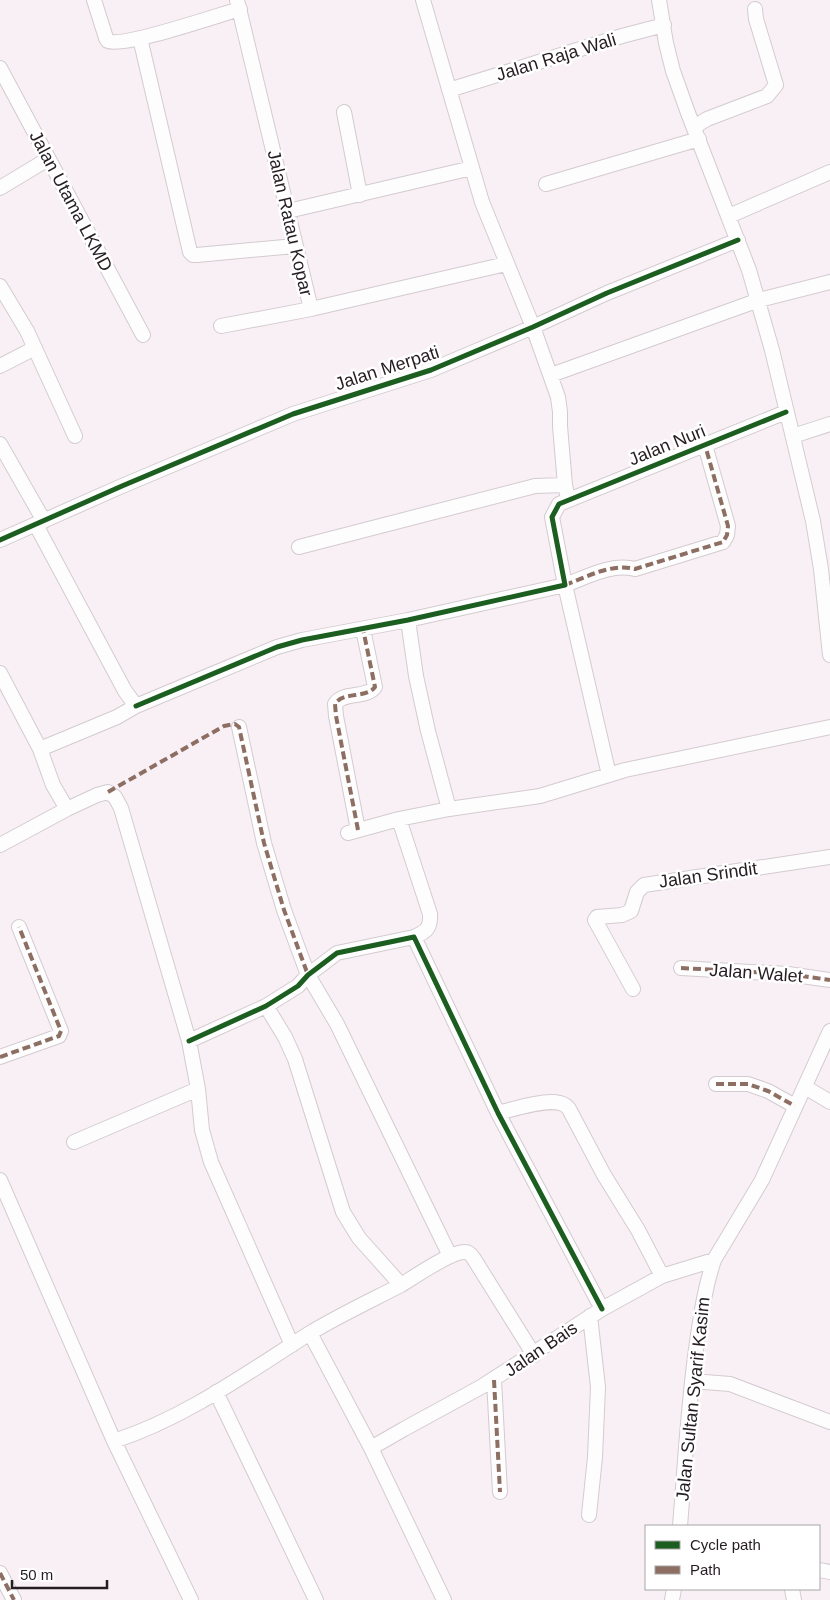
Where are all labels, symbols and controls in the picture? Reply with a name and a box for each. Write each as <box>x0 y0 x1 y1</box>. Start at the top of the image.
street label: Jalan Raja Wali <box>494 29 618 85</box>
street label: Jalan Utama LKMD <box>26 127 116 275</box>
street label: Jalan Ratau Kopar <box>263 148 317 298</box>
street label: Jalan Merpati <box>333 342 441 394</box>
street label: Jalan Nuri <box>626 421 708 469</box>
street label: Jalan Srindit <box>658 858 758 892</box>
street label: Jalan Walet <box>709 960 803 986</box>
street label: Jalan Sultan Syarif Kasim <box>672 1296 714 1502</box>
street label: Jalan Bais <box>501 1317 581 1381</box>
legend <box>645 1525 820 1590</box>
text: Cycle path <box>690 1536 761 1553</box>
scale bar <box>12 1558 108 1590</box>
text: Path <box>690 1561 721 1578</box>
text: 50 m <box>20 1566 53 1583</box>

